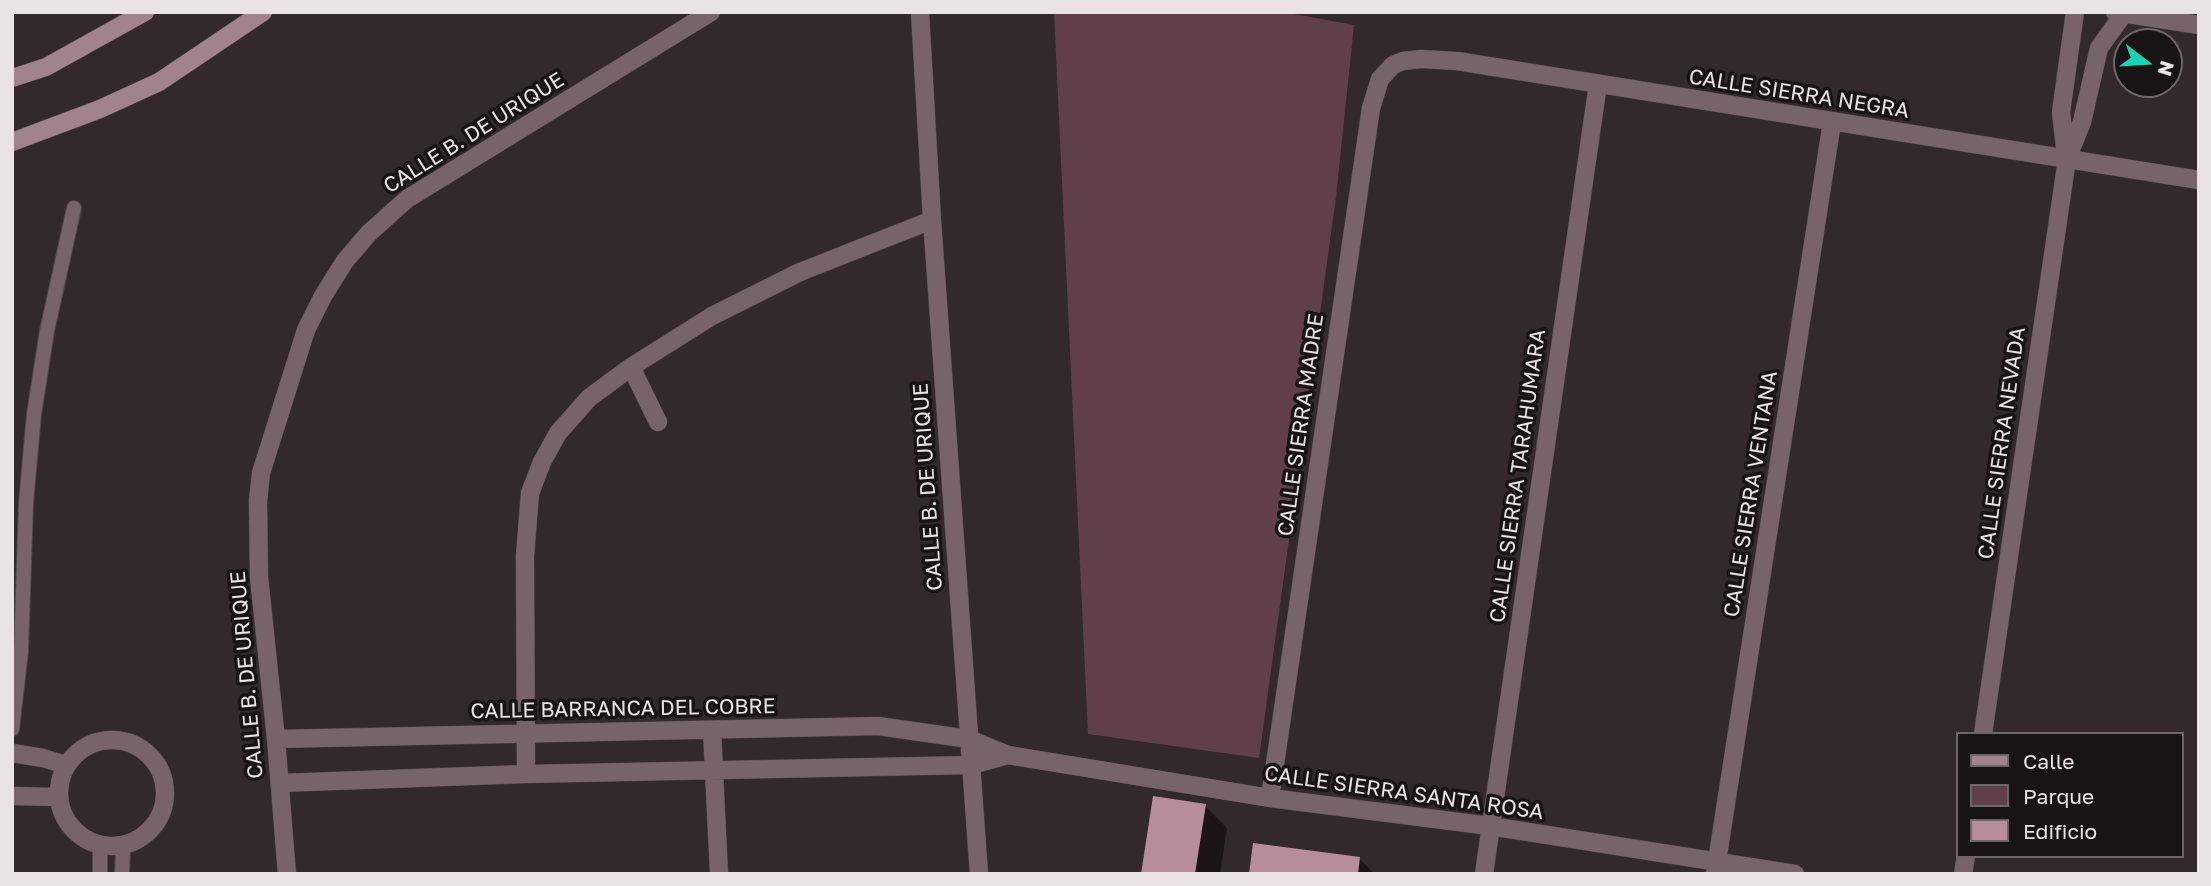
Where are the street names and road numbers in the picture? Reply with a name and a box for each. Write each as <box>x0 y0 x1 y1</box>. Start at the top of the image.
street label: CALLE SIERRA NEGRA <box>1687 64 1911 124</box>
street label: CALLE B. DE URIQUE <box>379 67 569 199</box>
street label: CALLE SIERRA MADRE <box>1273 312 1329 538</box>
street label: CALLE SIERRA NEVADA <box>1973 325 2031 561</box>
street label: CALLE SIERRA TARAHUMARA <box>1485 328 1551 624</box>
street label: CALLE SIERRA VENTANA <box>1719 369 1783 619</box>
street label: CALLE B. DE URIQUE <box>908 382 948 592</box>
street label: CALLE B. DE URIQUE <box>225 570 269 780</box>
street label: CALLE BARRANCA DEL COBRE <box>470 694 776 724</box>
street label: CALLE SIERRA SANTA ROSA <box>1263 761 1545 825</box>

